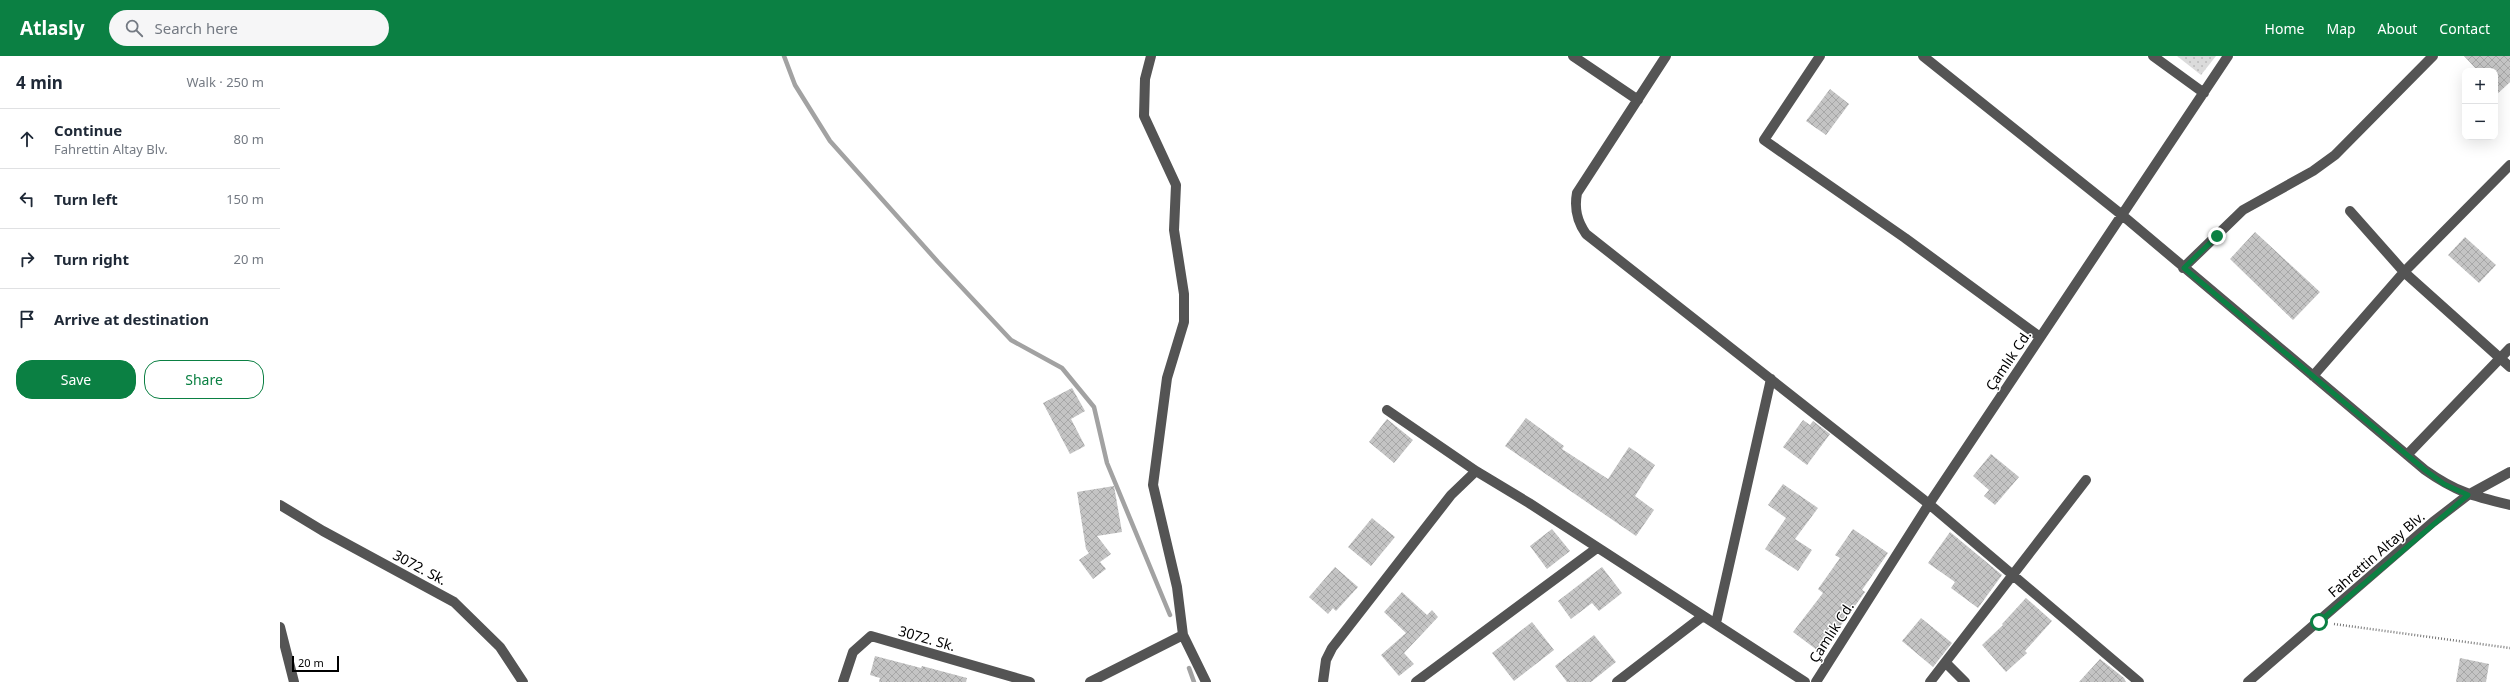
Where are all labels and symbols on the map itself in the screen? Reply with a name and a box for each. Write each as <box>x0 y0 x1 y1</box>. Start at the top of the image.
route end <box>2208 227 2226 245</box>
street label: Çamlık Cd. <box>1981 326 2035 394</box>
street label: Fahrettin Altay Blv. <box>2324 507 2428 601</box>
street label: 3072. Sk. <box>390 545 450 589</box>
street label: Çamlık Cd. <box>1804 598 1858 666</box>
route start <box>2310 613 2328 631</box>
street label: 3072. Sk. <box>896 621 958 655</box>
scale bar <box>292 654 339 673</box>

